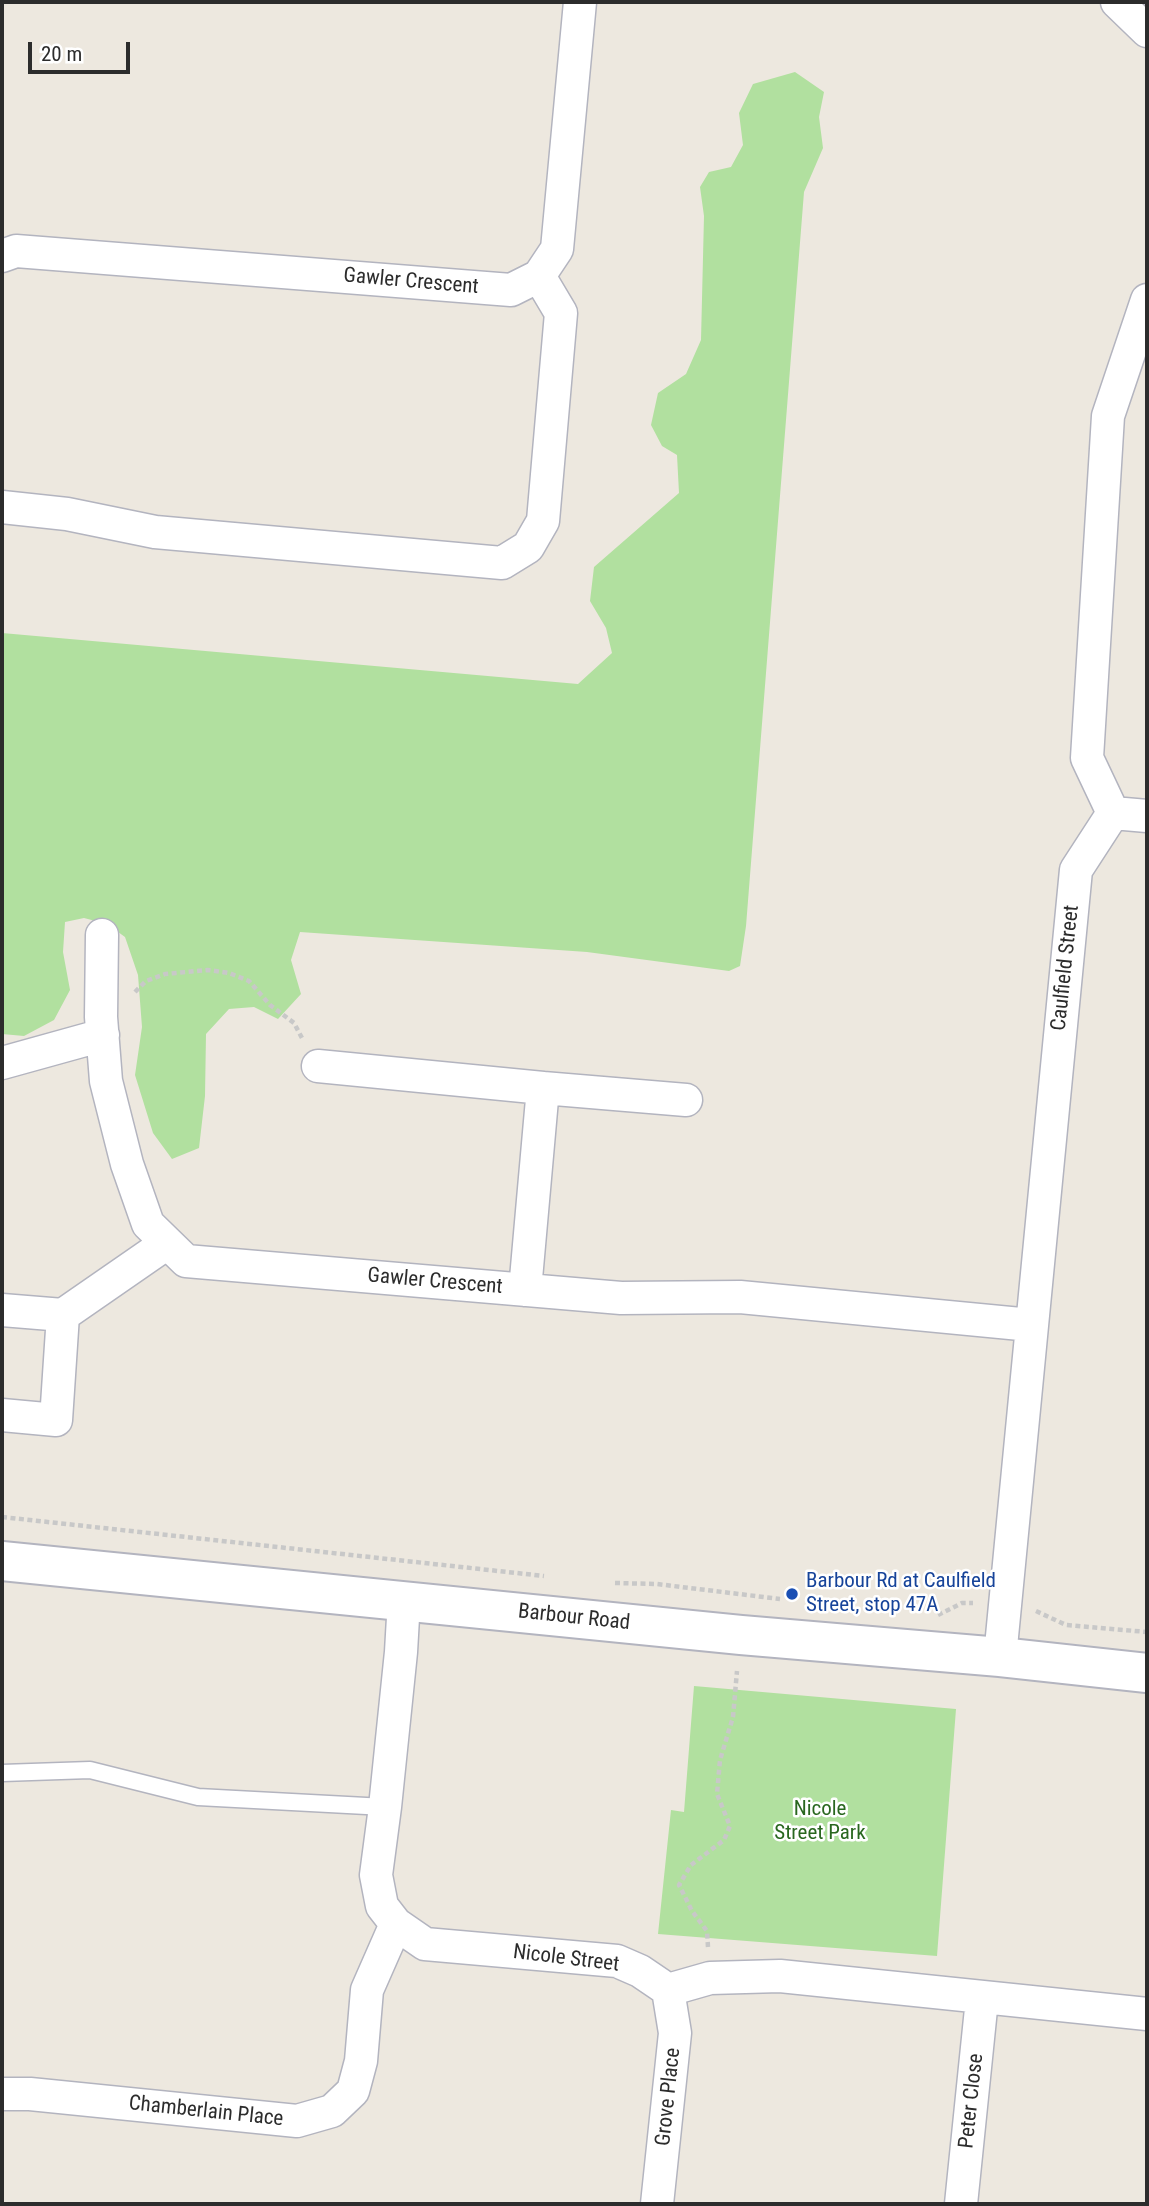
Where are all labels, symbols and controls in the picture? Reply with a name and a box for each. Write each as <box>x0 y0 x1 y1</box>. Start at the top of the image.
scale bar <box>32 28 133 72</box>
text: 20 m <box>41 42 82 66</box>
street label: Gawler Crescent <box>342 264 480 300</box>
street label: Caulfield Street <box>1047 904 1085 1032</box>
street label: Gawler Crescent <box>366 1264 504 1300</box>
place label: Barbour Rd at Caulfield Street, stop 47A <box>806 1569 996 1619</box>
marker: Barbour Rd at Caulfield Street, stop 47A <box>784 1586 800 1602</box>
street label: Barbour Road <box>517 1600 631 1636</box>
park label: Nicole Street Park <box>774 1797 866 1847</box>
street label: Nicole Street <box>511 1940 621 1978</box>
street label: Grove Place <box>651 2047 687 2147</box>
street label: Peter Close <box>954 2052 990 2150</box>
street label: Chamberlain Place <box>127 2091 285 2133</box>

